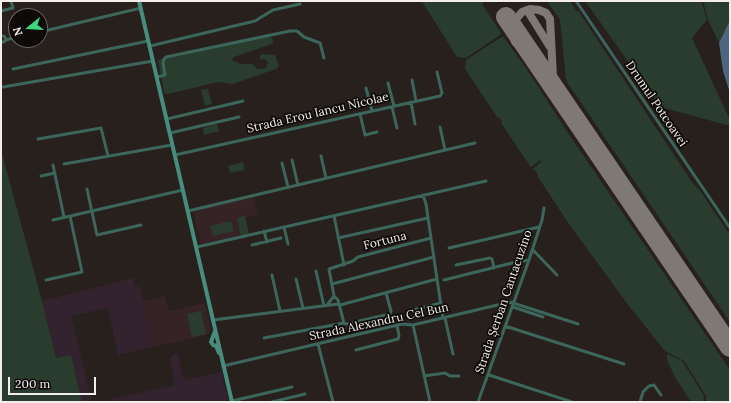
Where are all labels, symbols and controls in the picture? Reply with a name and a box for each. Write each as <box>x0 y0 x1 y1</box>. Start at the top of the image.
north arrow <box>8 8 48 48</box>
text: N <box>10 25 26 38</box>
street label: Drumul Potcoavei <box>622 59 690 149</box>
street label: Strada Erou Iancu Nicolae <box>246 90 390 136</box>
street label: Strada Șerban Cantacuzino <box>473 228 535 376</box>
street label: Fortuna <box>362 229 408 253</box>
street label: Strada Alexandru Cel Bun <box>308 300 450 344</box>
scale bar <box>10 369 98 395</box>
text: 200 m <box>15 376 50 391</box>

